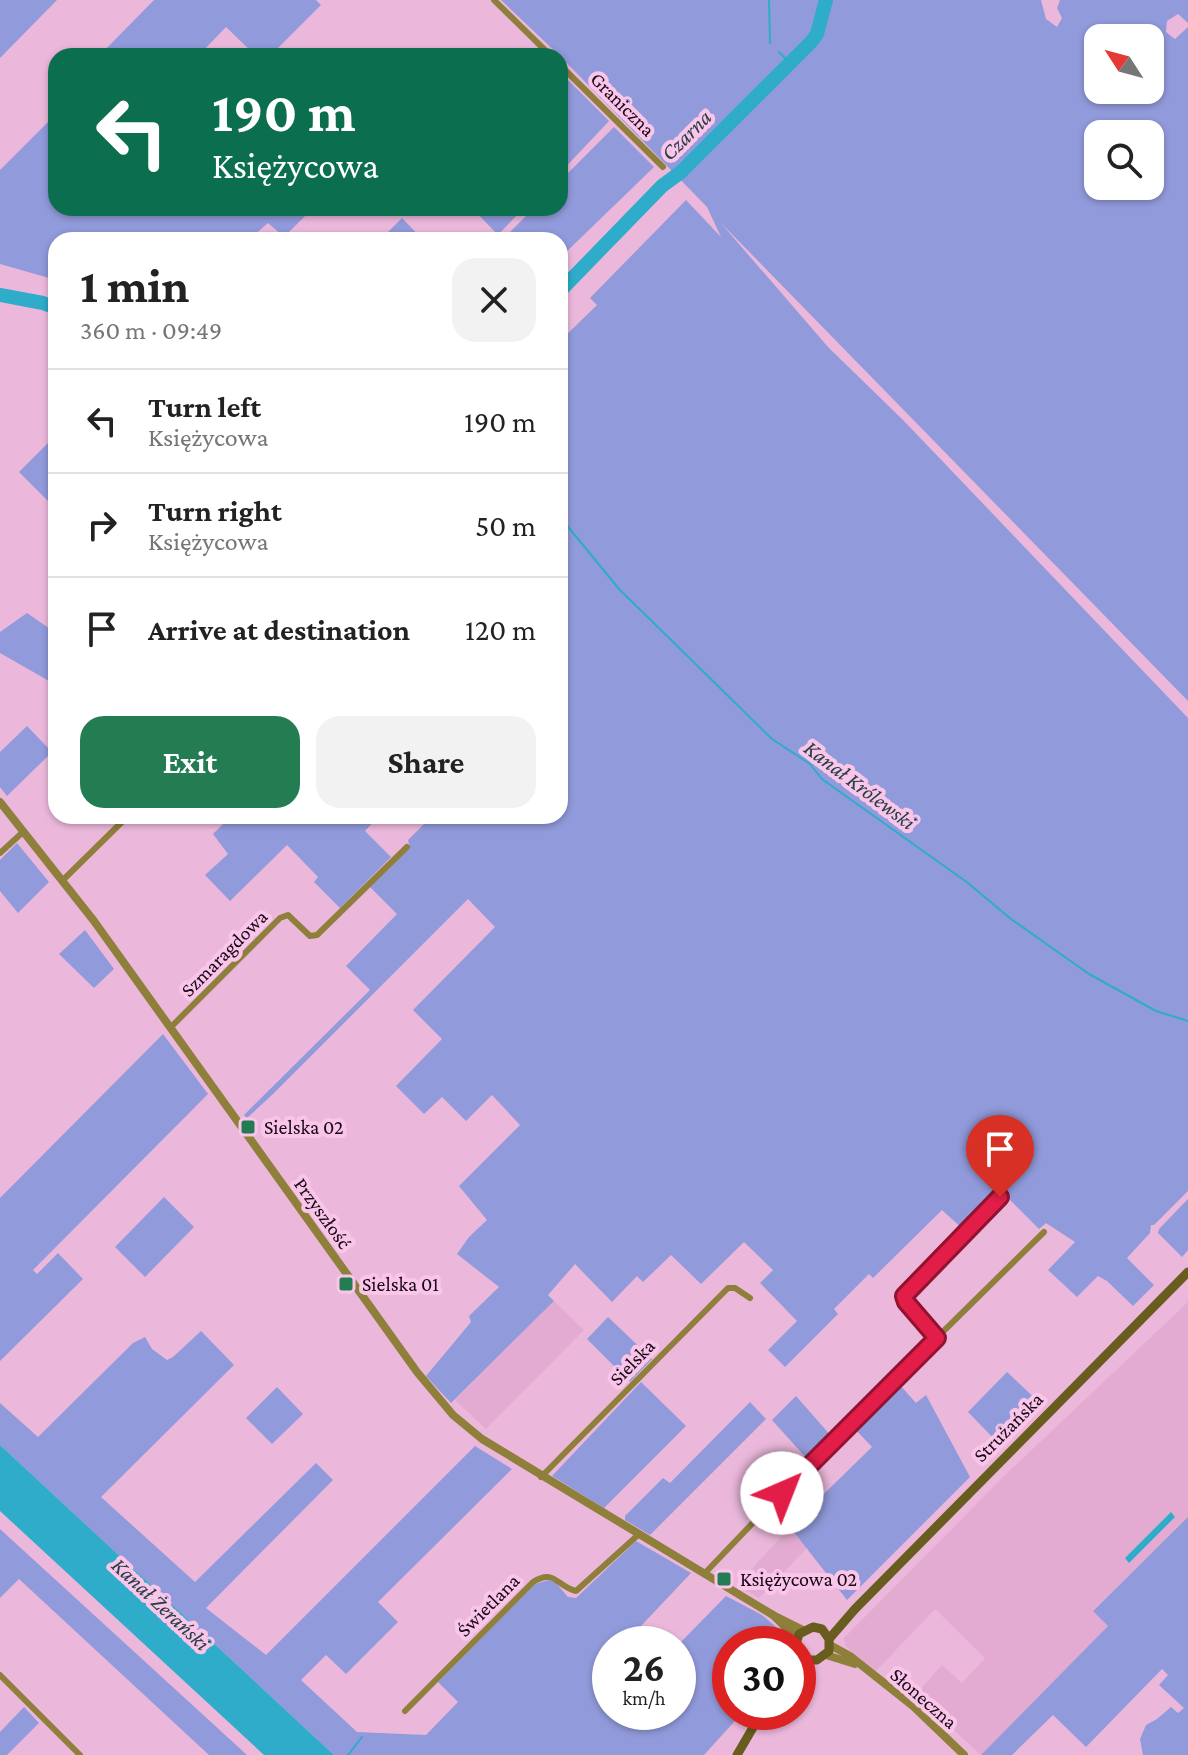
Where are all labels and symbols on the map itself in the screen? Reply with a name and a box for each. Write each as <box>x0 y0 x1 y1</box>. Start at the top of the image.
north arrow <box>1084 24 1164 104</box>
street label: Graniczna <box>586 67 660 141</box>
water label: Czarna <box>656 105 716 165</box>
water label: Kanał Królewski <box>799 735 921 835</box>
street label: Szmaragdowa <box>176 905 272 1001</box>
pin <box>966 1115 1034 1197</box>
place label: Sielska 02 <box>264 1116 344 1138</box>
marker: Sielska 02 <box>239 1118 257 1136</box>
street label: Przyszłość <box>289 1173 356 1254</box>
place label: Sielska 01 <box>362 1273 439 1295</box>
marker: Sielska 01 <box>337 1275 355 1293</box>
street label: Sielska <box>605 1335 659 1389</box>
street label: Strużańska <box>969 1388 1047 1466</box>
position arrow <box>740 1451 824 1535</box>
water label: Kanał Żerański <box>107 1552 215 1656</box>
place label: Księżycowa 02 <box>740 1568 857 1591</box>
street label: Świetlana <box>452 1569 524 1641</box>
marker: Księżycowa 02 <box>715 1570 733 1588</box>
speed limit sign: 30 <box>712 1626 816 1730</box>
street label: Słoneczna <box>886 1663 962 1733</box>

